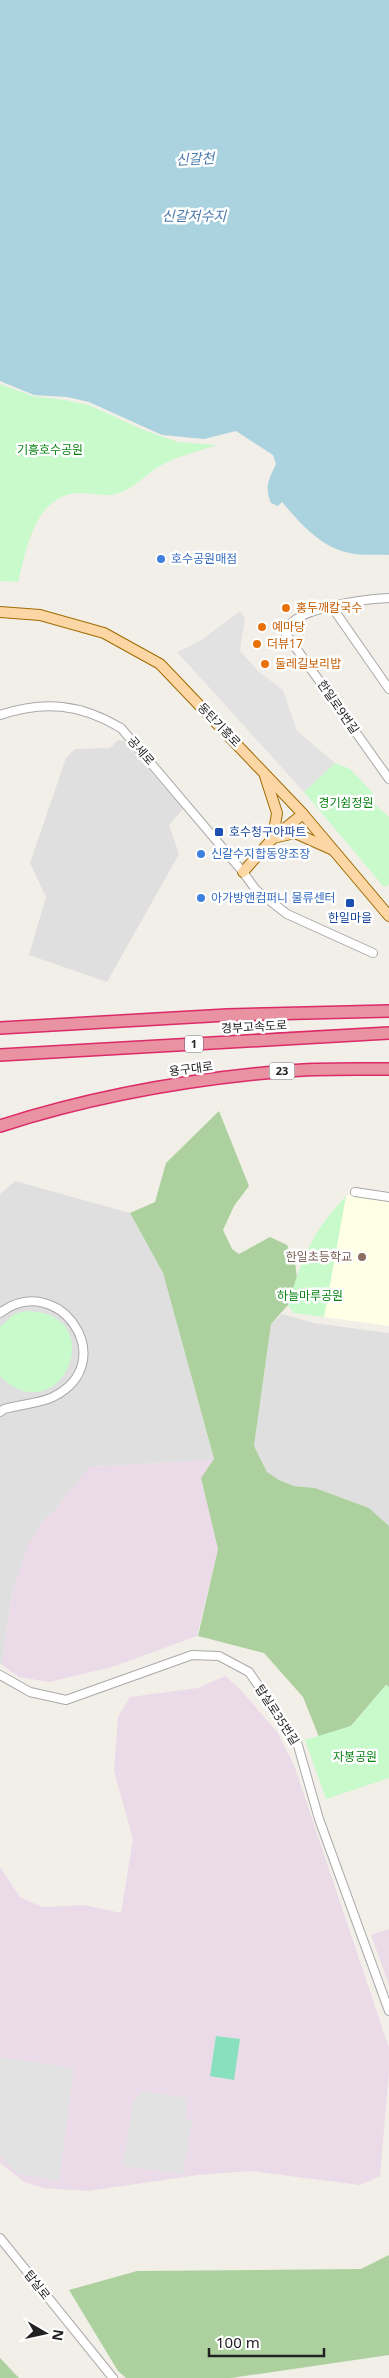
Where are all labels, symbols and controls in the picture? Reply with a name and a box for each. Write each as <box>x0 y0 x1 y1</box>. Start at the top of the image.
water label: 신갈천 <box>175 148 216 169</box>
water label: 신갈저수지 <box>162 206 227 225</box>
park label: 기흥호수공원 <box>17 441 83 458</box>
place label: 호수공원매점 <box>171 550 237 567</box>
marker: 호수공원매점 <box>155 553 167 565</box>
place label: 홍두깨칼국수 <box>296 599 362 616</box>
marker: 홍두깨칼국수 <box>280 602 292 614</box>
place label: 예마당 <box>272 618 305 635</box>
marker: 예마당 <box>256 621 268 633</box>
place label: 더뷰17 <box>267 635 303 652</box>
marker: 더뷰17 <box>251 638 263 650</box>
place label: 둘레길보리밥 <box>275 655 341 672</box>
marker: 둘레길보리밥 <box>259 658 271 670</box>
street label: 한일로9번길 <box>314 676 363 737</box>
street label: 동탄기흥로 <box>194 699 245 750</box>
street label: 공세로 <box>124 733 159 769</box>
park label: 경기쉼정원 <box>318 794 374 811</box>
place label: 호수청구아파트 <box>229 823 306 840</box>
marker: 호수청구아파트 <box>213 826 225 838</box>
place label: 신갈수지합동양조장 <box>211 845 310 862</box>
marker: 신갈수지합동양조장 <box>195 848 207 860</box>
place label: 아가방앤컴퍼니 물류센터 <box>211 889 336 906</box>
marker: 아가방앤컴퍼니 물류센터 <box>195 892 207 904</box>
marker: 한일마을 <box>344 897 356 909</box>
place label: 한일마을 <box>328 909 372 926</box>
street label: 경부고속도로 <box>220 1016 287 1037</box>
road number: 1 <box>185 1036 203 1052</box>
street label: 용구대로 <box>168 1057 214 1080</box>
road number: 23 <box>270 1062 294 1080</box>
place label: 한일초등학교 <box>286 1248 352 1265</box>
marker: 한일초등학교 <box>356 1251 368 1263</box>
park label: 하늘마루공원 <box>277 1287 343 1304</box>
street label: 탑실로35번길 <box>252 1681 303 1748</box>
park label: 자봉공원 <box>333 1748 377 1765</box>
street label: 탑실로 <box>20 2266 54 2303</box>
north arrow <box>20 2308 70 2358</box>
scale bar <box>209 2326 324 2358</box>
text: N <box>48 2328 69 2342</box>
text: 100 m <box>216 2332 260 2352</box>

